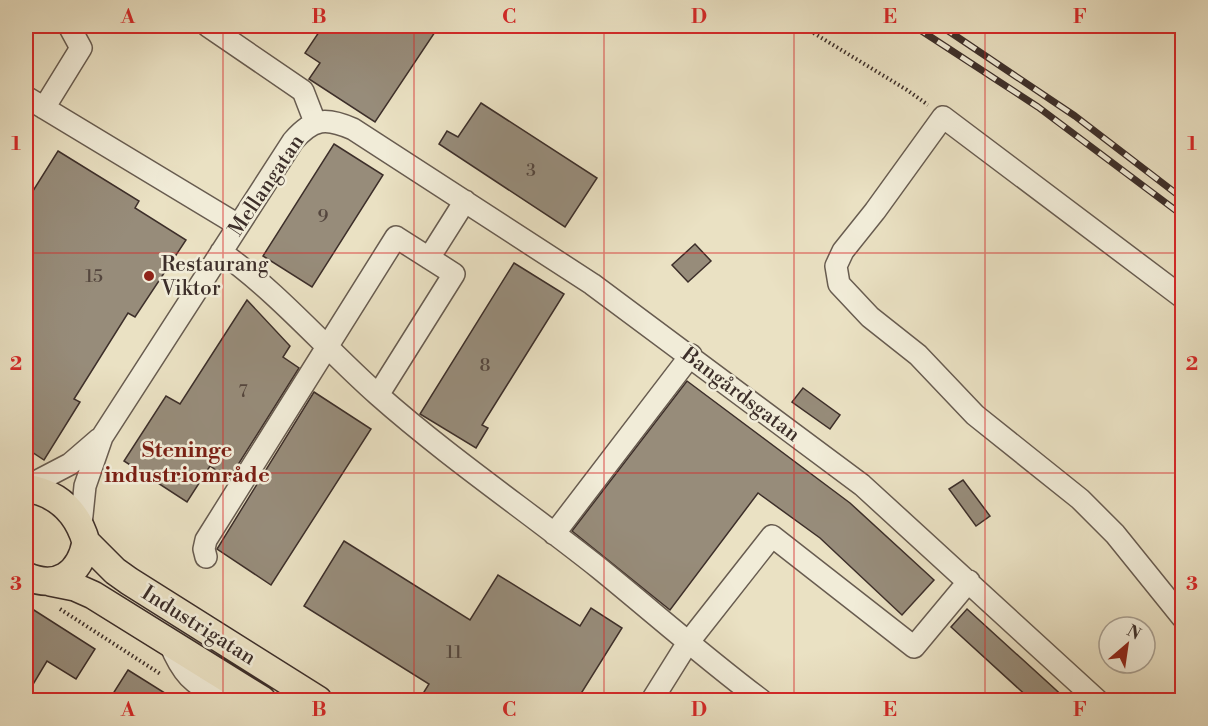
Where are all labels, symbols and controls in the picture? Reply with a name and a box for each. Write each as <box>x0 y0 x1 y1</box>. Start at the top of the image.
text: A <box>120 5 136 30</box>
text: B <box>311 5 327 30</box>
text: C <box>502 5 516 30</box>
text: D <box>691 5 707 30</box>
text: E <box>883 5 897 30</box>
text: F <box>1073 5 1087 30</box>
street label: Mellangatan <box>223 129 311 241</box>
text: 1 <box>11 132 21 157</box>
text: 1 <box>1187 132 1197 157</box>
house number: 3 <box>526 159 536 182</box>
house number: 9 <box>318 205 329 228</box>
place label: Restaurang Viktor <box>160 252 269 302</box>
house number: 15 <box>85 265 103 288</box>
marker: Restaurang Viktor <box>142 269 156 283</box>
street label: Bangårdsgatan <box>675 341 805 448</box>
text: 2 <box>10 352 22 377</box>
text: 2 <box>1186 352 1198 377</box>
house number: 8 <box>479 354 491 377</box>
house number: 7 <box>238 380 248 403</box>
district label: Steninge industriområde <box>104 437 270 489</box>
text: 3 <box>10 572 22 597</box>
text: 3 <box>1186 572 1198 597</box>
street label: Industrigatan <box>136 580 261 672</box>
north arrow <box>1097 615 1157 675</box>
text: N <box>1123 621 1144 645</box>
house number: 11 <box>446 641 462 664</box>
text: A <box>120 698 136 723</box>
text: B <box>311 698 327 723</box>
text: C <box>502 698 516 723</box>
text: D <box>691 698 707 723</box>
text: E <box>883 698 897 723</box>
text: F <box>1073 698 1087 723</box>

